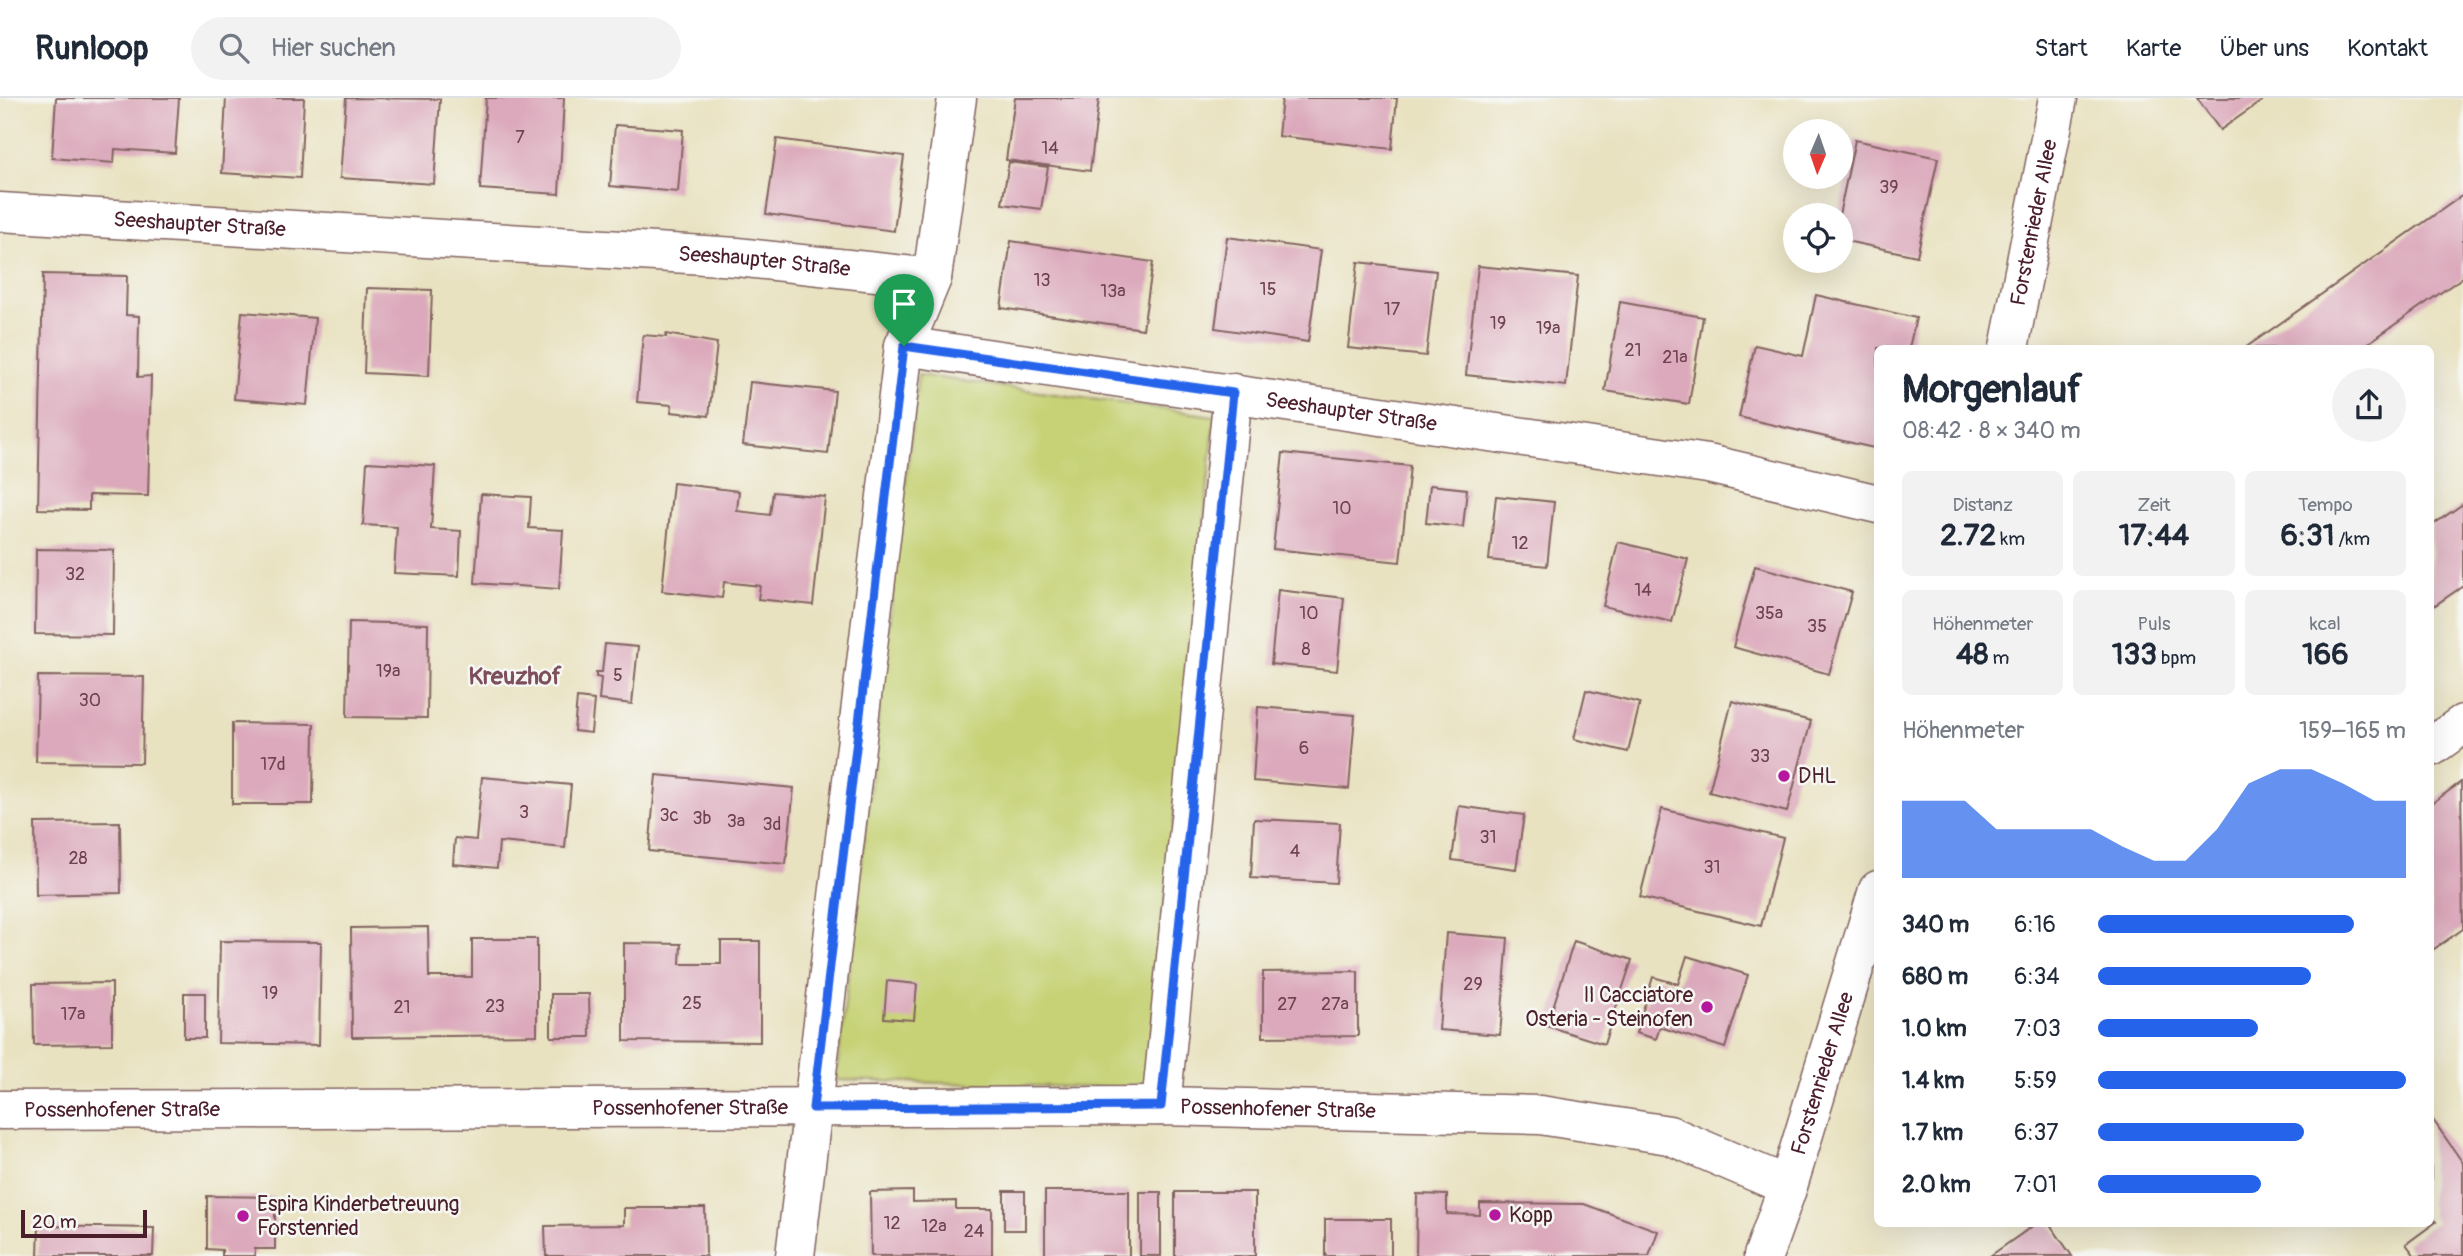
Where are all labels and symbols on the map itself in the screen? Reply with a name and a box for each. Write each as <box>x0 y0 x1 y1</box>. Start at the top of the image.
north arrow <box>1783 119 1853 189</box>
house number: 7 <box>515 126 525 149</box>
street label: Forstenrieder Allee <box>2004 136 2063 308</box>
house number: 14 <box>1041 137 1059 160</box>
house number: 39 <box>1879 176 1899 199</box>
street label: Seeshaupter Straße <box>113 205 287 243</box>
street label: Seeshaupter Straße <box>678 240 852 283</box>
house number: 13 <box>1033 269 1051 292</box>
pin <box>874 274 934 346</box>
house number: 15 <box>1260 278 1276 301</box>
house number: 13a <box>1100 280 1126 303</box>
house number: 17 <box>1384 298 1401 321</box>
house number: 19 <box>1490 312 1506 335</box>
house number: 19a <box>1536 317 1560 340</box>
house number: 21 <box>1624 339 1642 362</box>
house number: 21a <box>1662 346 1688 369</box>
street label: Seeshaupter Straße <box>1264 386 1439 438</box>
house number: 10 <box>1332 497 1352 520</box>
house number: 12 <box>1511 532 1529 555</box>
house number: 32 <box>65 563 85 586</box>
house number: 14 <box>1634 579 1652 602</box>
house number: 10 <box>1299 602 1319 625</box>
house number: 35a <box>1755 602 1783 625</box>
house number: 35 <box>1807 615 1827 638</box>
house number: 8 <box>1301 638 1311 661</box>
house number: 19a <box>376 660 400 683</box>
district label: Kreuzhof <box>469 662 562 691</box>
house number: 5 <box>613 664 623 687</box>
house number: 30 <box>79 689 101 712</box>
house number: 6 <box>1299 737 1309 760</box>
house number: 33 <box>1750 745 1770 768</box>
house number: 17d <box>260 753 286 776</box>
place label: DHL <box>1798 763 1836 790</box>
marker: DHL <box>1776 768 1792 784</box>
house number: 3 <box>519 801 529 824</box>
house number: 3c <box>659 804 679 827</box>
house number: 3b <box>693 807 712 830</box>
house number: 3a <box>727 810 745 833</box>
house number: 3d <box>763 813 781 836</box>
house number: 31 <box>1479 826 1497 849</box>
house number: 4 <box>1290 840 1301 863</box>
house number: 28 <box>68 847 88 870</box>
house number: 31 <box>1703 856 1721 879</box>
house number: 29 <box>1463 973 1483 996</box>
house number: 19 <box>262 982 278 1005</box>
place label: Il Cacciatore Osteria - Steinofen <box>1525 982 1694 1033</box>
street label: Forstenrieder Allee <box>1785 988 1860 1158</box>
house number: 25 <box>682 992 702 1015</box>
house number: 27 <box>1277 993 1297 1016</box>
house number: 27a <box>1321 993 1349 1016</box>
house number: 23 <box>485 995 505 1018</box>
house number: 21 <box>393 996 411 1019</box>
marker: Il Cacciatore Osteria - Steinofen <box>1699 999 1715 1015</box>
house number: 17a <box>61 1003 85 1026</box>
street label: Possenhofener Straße <box>1180 1093 1377 1125</box>
street label: Possenhofener Straße <box>592 1094 789 1121</box>
street label: Possenhofener Straße <box>24 1096 221 1123</box>
place label: Espira Kinderbetreuung Forstenried <box>257 1191 459 1242</box>
place label: Kopp <box>1509 1202 1553 1229</box>
scale bar <box>21 1207 147 1239</box>
marker: Kopp <box>1487 1207 1503 1223</box>
marker: Espira Kinderbetreuung Forstenried <box>235 1208 251 1224</box>
house number: 12 <box>883 1212 901 1235</box>
house number: 12a <box>921 1215 947 1238</box>
house number: 24 <box>964 1220 985 1243</box>

